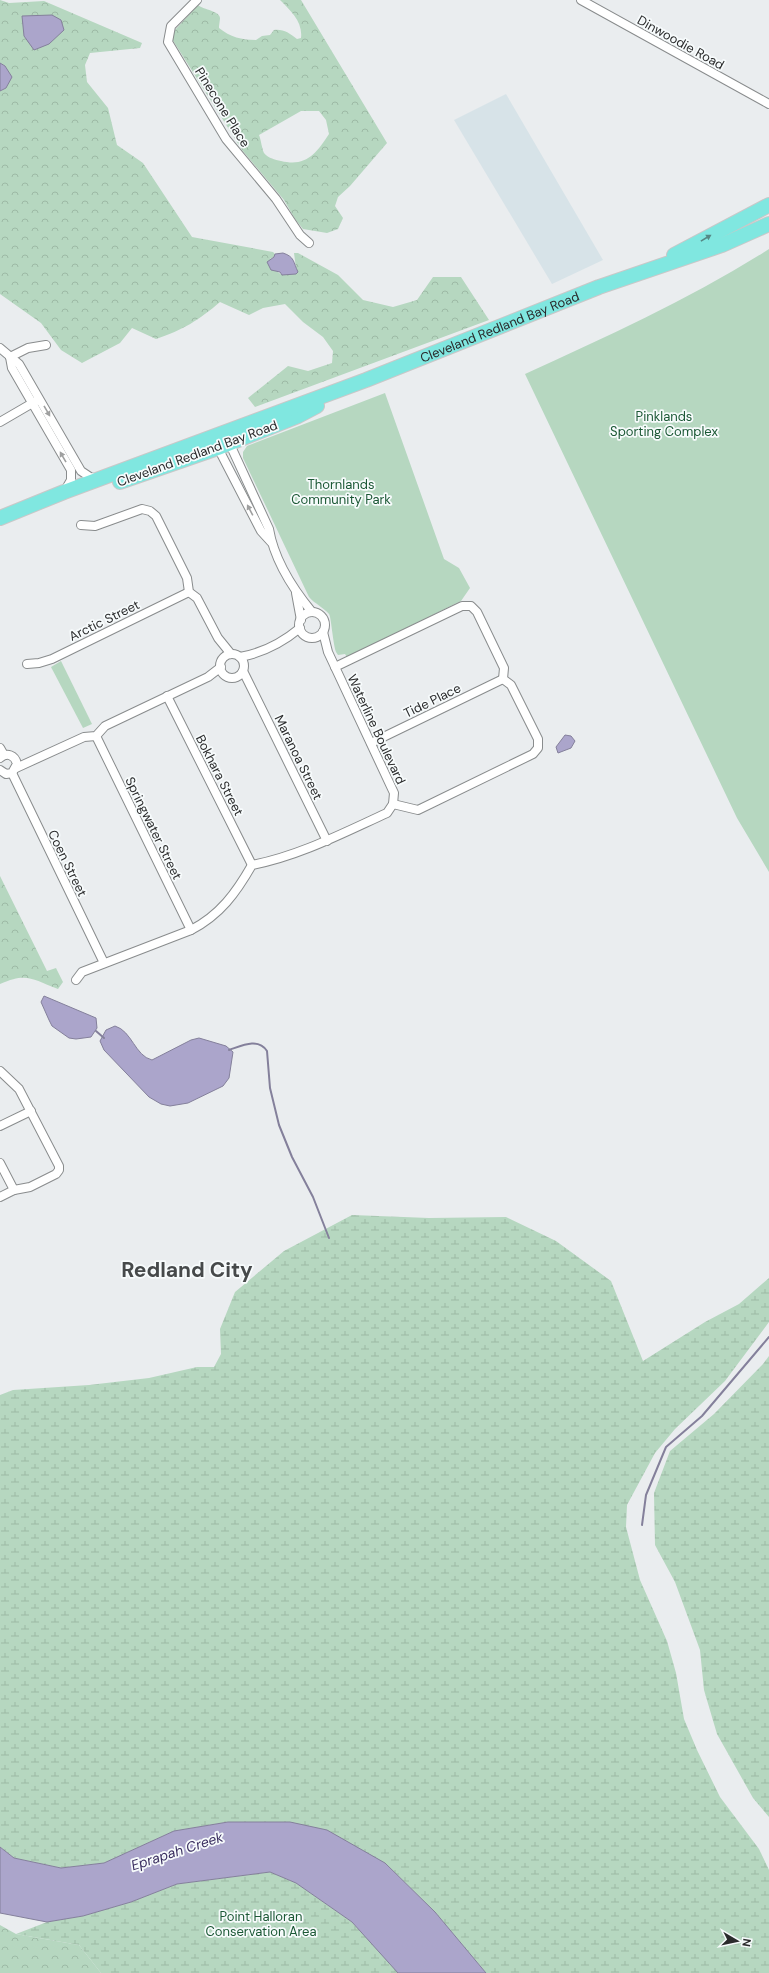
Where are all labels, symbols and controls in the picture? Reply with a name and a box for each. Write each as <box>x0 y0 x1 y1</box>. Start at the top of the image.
street label: Dinwoodie Road <box>634 11 727 73</box>
street label: Pinecone Place <box>191 64 254 150</box>
one-way arrow <box>701 234 711 242</box>
street label: Cleveland Redland Bay Road <box>418 288 582 367</box>
one-way arrow <box>44 405 50 417</box>
park label: Pinklands Sporting Complex <box>610 408 718 440</box>
street label: Cleveland Redland Bay Road <box>114 416 280 491</box>
one-way arrow <box>60 451 67 463</box>
park label: Thornlands Community Park <box>291 476 391 508</box>
one-way arrow <box>246 504 253 516</box>
street label: Arctic Street <box>66 596 142 645</box>
street label: Waterline Boulevard <box>344 671 410 787</box>
street label: Tide Place <box>401 679 464 722</box>
street label: Maranoa Street <box>271 712 326 802</box>
street label: Bokhara Street <box>192 732 247 819</box>
street label: Springwater Street <box>121 774 186 882</box>
street label: Coen Street <box>44 827 91 899</box>
district label: Redland City <box>121 1256 253 1284</box>
water label: Eprapah Creek <box>129 1827 226 1874</box>
park label: Point Halloran Conservation Area <box>205 1908 317 1940</box>
north arrow <box>717 1921 757 1961</box>
text: N <box>739 1938 754 1948</box>

